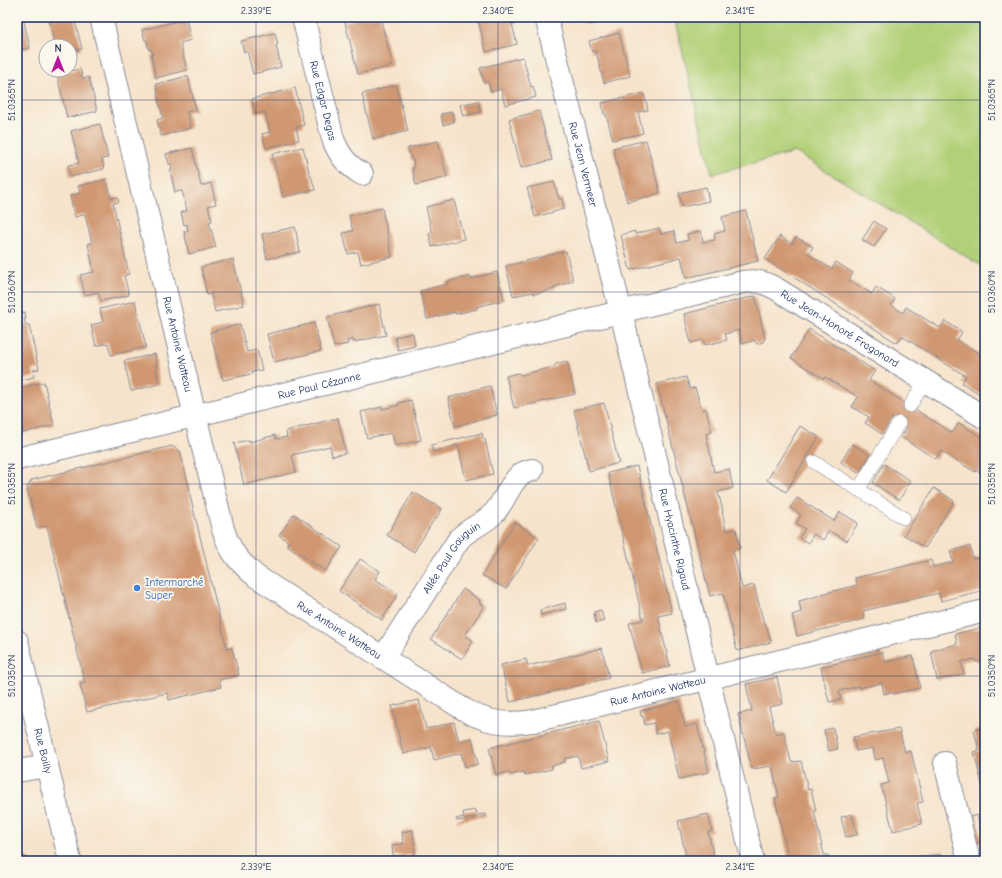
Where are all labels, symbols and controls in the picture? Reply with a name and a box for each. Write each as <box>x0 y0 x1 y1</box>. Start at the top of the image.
text: 2.339°E <box>241 5 271 17</box>
text: 2.340°E <box>482 5 514 17</box>
text: 2.341°E <box>725 5 755 17</box>
north arrow <box>38 38 78 78</box>
text: N <box>54 42 62 55</box>
street label: Rue Edgar Degas <box>307 59 339 142</box>
text: 51.0365°N <box>6 79 18 121</box>
text: 51.0365°N <box>986 79 998 121</box>
street label: Rue Jean Vermeer <box>566 121 600 209</box>
text: 51.0360°N <box>6 271 18 313</box>
text: 51.0360°N <box>986 271 998 313</box>
street label: Rue Jean-Honoré Fragonard <box>778 287 901 370</box>
street label: Rue Antoine Watteau <box>160 295 195 393</box>
street label: Rue Paul Cézanne <box>277 369 362 402</box>
text: 51.0355°N <box>6 463 18 505</box>
text: 51.0355°N <box>986 463 998 505</box>
street label: Rue Hyacinthe Rigaud <box>656 487 693 592</box>
street label: Allée Paul Gauguin <box>420 519 483 596</box>
place label: Intermarché Super <box>145 576 204 602</box>
marker: Intermarché Super <box>132 583 142 593</box>
street label: Rue Antoine Watteau <box>294 598 384 662</box>
text: 51.0350°N <box>6 655 18 697</box>
text: 51.0350°N <box>986 655 998 697</box>
street label: Rue Antoine Watteau <box>609 673 707 709</box>
street label: Rue Boilly <box>31 727 55 775</box>
text: 2.339°E <box>241 861 271 873</box>
text: 2.340°E <box>482 861 514 873</box>
text: 2.341°E <box>725 861 755 873</box>

